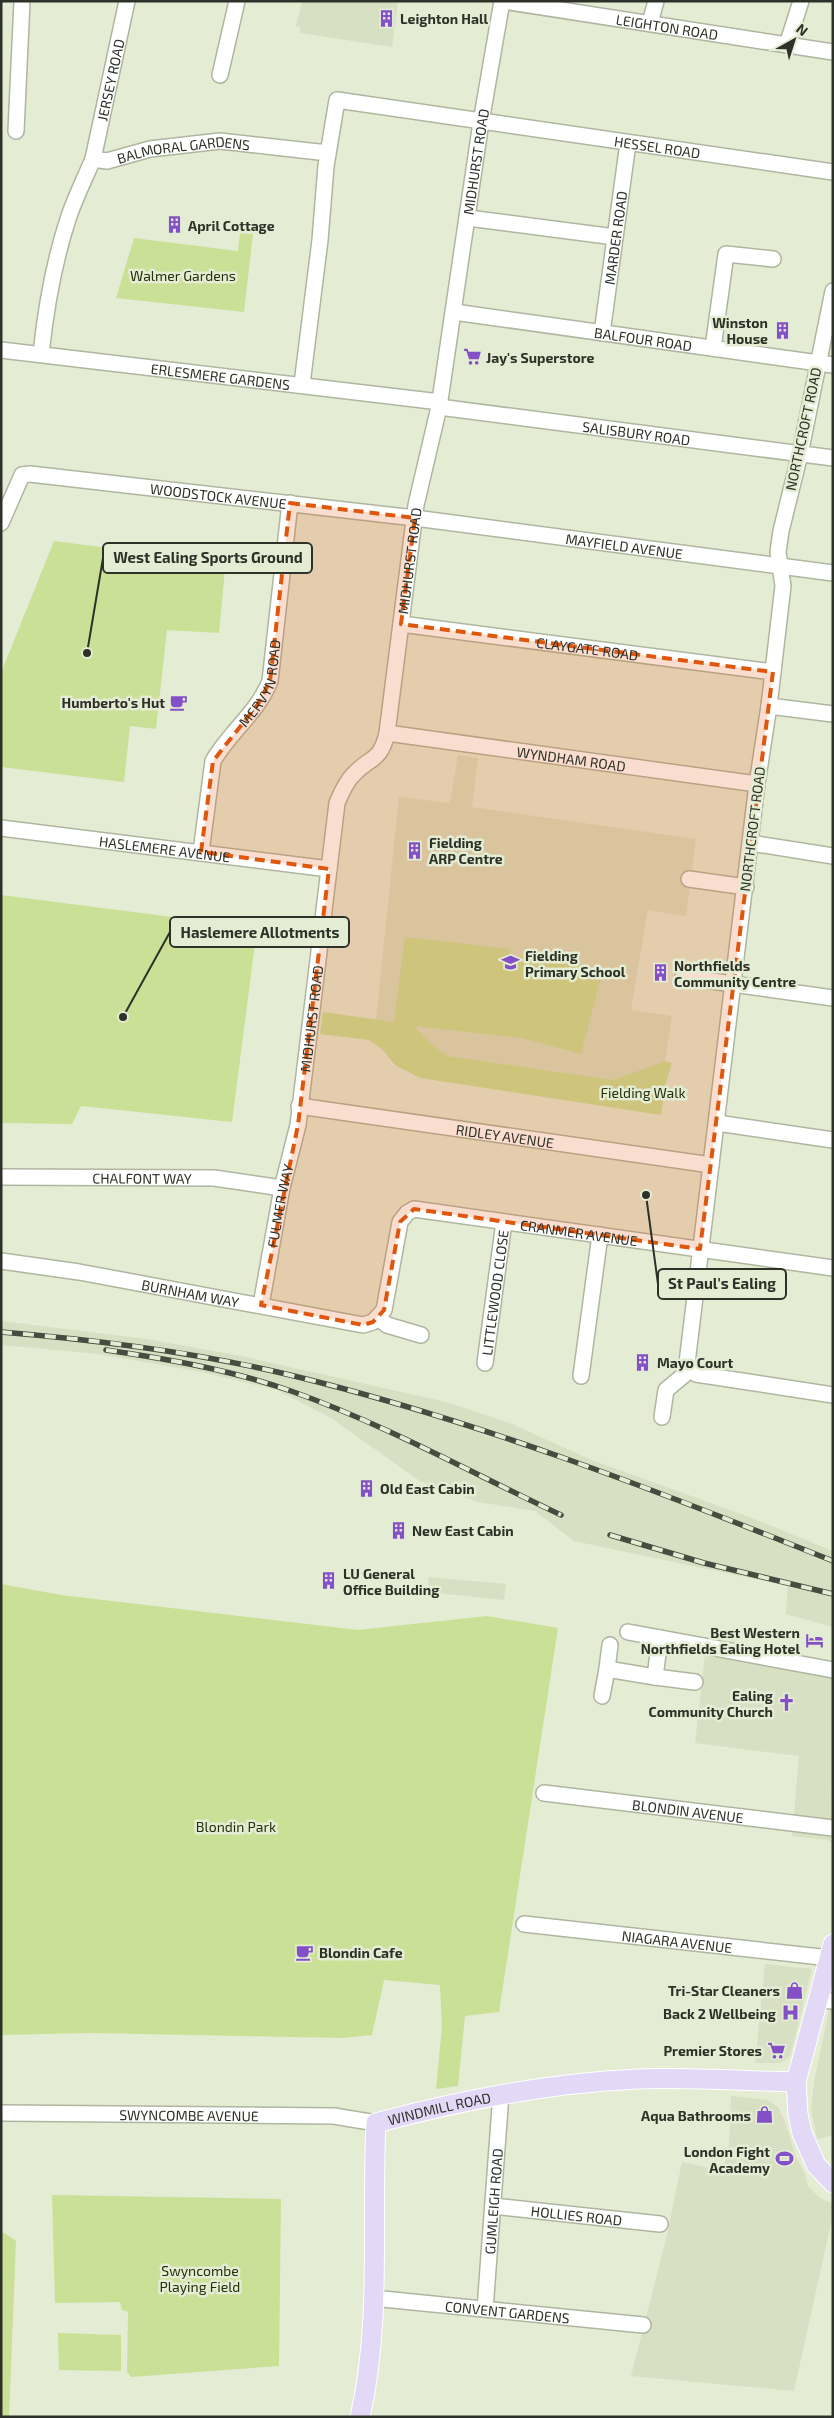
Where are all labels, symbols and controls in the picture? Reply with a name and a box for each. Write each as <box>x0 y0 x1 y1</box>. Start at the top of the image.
building icon: Leighton Hall <box>376 8 396 28</box>
place label: Leighton Hall <box>400 10 488 27</box>
street label: LEIGHTON ROAD <box>615 10 719 43</box>
north arrow <box>769 15 819 65</box>
text: N <box>793 20 812 39</box>
street label: JERSEY ROAD <box>93 37 127 122</box>
street label: MIDHURST ROAD <box>459 107 492 216</box>
street label: BALMORAL GARDENS <box>115 132 251 166</box>
street label: HESSEL ROAD <box>613 132 702 161</box>
street label: MARDER ROAD <box>600 190 630 286</box>
building icon: April Cottage <box>164 215 184 235</box>
place label: April Cottage <box>188 217 275 234</box>
park label: Walmer Gardens <box>130 267 236 284</box>
place label: Winston House <box>712 314 768 347</box>
building icon: Winston House <box>772 320 792 340</box>
street label: BALFOUR ROAD <box>593 323 693 354</box>
supermarket icon: Jay's Superstore <box>462 347 482 367</box>
place label: Jay's Superstore <box>486 349 595 366</box>
street label: ERLESMERE GARDENS <box>150 359 291 393</box>
street label: NORTHCROFT ROAD <box>782 366 824 492</box>
street label: SALISBURY ROAD <box>581 417 691 448</box>
street label: WOODSTOCK AVENUE <box>149 479 288 512</box>
street label: MIDHURST ROAD <box>394 507 424 615</box>
street label: MAYFIELD AVENUE <box>565 529 684 562</box>
callout: West Ealing Sports Ground <box>103 543 312 573</box>
text: West Ealing Sports Ground <box>113 548 303 566</box>
street label: CLAYGATE ROAD <box>535 633 639 663</box>
street label: MERVYN ROAD <box>235 639 283 730</box>
cafe icon: Humberto's Hut <box>169 692 189 712</box>
place label: Humberto's Hut <box>62 694 165 711</box>
street label: WYNDHAM ROAD <box>516 742 627 774</box>
street label: NORTHCROFT ROAD <box>736 766 768 892</box>
street label: HASLEMERE AVENUE <box>98 832 231 865</box>
place label: Fielding ARP Centre <box>429 834 503 867</box>
building icon: Fielding ARP Centre <box>405 840 425 860</box>
callout: Haslemere Allotments <box>170 917 349 947</box>
text: Haslemere Allotments <box>181 923 340 941</box>
place label: Fielding Primary School <box>525 947 626 980</box>
school or university icon: Fielding Primary School <box>501 953 521 973</box>
place label: Northfields Community Centre <box>674 957 796 990</box>
building icon: Northfields Community Centre <box>650 963 670 983</box>
street label: MIDHURST ROAD <box>296 964 326 1073</box>
park label: Fielding Walk <box>600 1084 686 1101</box>
street label: RIDLEY AVENUE <box>455 1120 555 1151</box>
street label: FULMER WAY <box>263 1162 296 1249</box>
street label: CHALFONT WAY <box>92 1169 192 1186</box>
street label: CRANMER AVENUE <box>519 1216 639 1249</box>
street label: LITTLEWOOD CLOSE <box>478 1229 511 1357</box>
callout: St Paul's Ealing <box>658 1269 786 1299</box>
text: St Paul's Ealing <box>668 1274 776 1292</box>
street label: BURNHAM WAY <box>140 1275 240 1310</box>
building icon: Mayo Court <box>633 1352 653 1372</box>
place label: Mayo Court <box>657 1354 734 1371</box>
building icon: Old East Cabin <box>356 1478 376 1498</box>
place label: Old East Cabin <box>380 1480 475 1497</box>
building icon: New East Cabin <box>388 1520 408 1540</box>
place label: New East Cabin <box>412 1522 514 1539</box>
place label: LU General Office Building <box>343 1565 439 1598</box>
building icon: LU General Office Building <box>319 1571 339 1591</box>
place label: Best Western Northfields Ealing Hotel <box>641 1624 800 1657</box>
hotel icon: Best Western Northfields Ealing Hotel <box>804 1630 824 1650</box>
place label: Ealing Community Church <box>649 1687 773 1720</box>
church icon: Ealing Community Church <box>777 1693 797 1713</box>
street label: BLONDIN AVENUE <box>631 1795 745 1826</box>
park label: Blondin Park <box>196 1818 276 1835</box>
street label: NIAGARA AVENUE <box>621 1926 733 1956</box>
cafe icon: Blondin Cafe <box>295 1942 315 1962</box>
place label: Blondin Cafe <box>319 1944 403 1961</box>
shop icon: Tri-Star Cleaners <box>784 1980 804 2000</box>
place label: Tri-Star Cleaners <box>668 1982 780 1999</box>
hospital icon: Back 2 Wellbeing <box>780 2003 800 2023</box>
place label: Back 2 Wellbeing <box>663 2005 776 2022</box>
supermarket icon: Premier Stores <box>766 2040 786 2060</box>
place label: Premier Stores <box>663 2042 762 2059</box>
street label: WINDMILL ROAD <box>386 2088 492 2128</box>
shop icon: Aqua Bathrooms <box>755 2105 775 2125</box>
street label: SWYNCOMBE AVENUE <box>119 2106 259 2124</box>
place label: Aqua Bathrooms <box>641 2107 751 2124</box>
place label: London Fight Academy <box>684 2143 770 2176</box>
street label: GUMLEIGH ROAD <box>481 2148 505 2255</box>
sports icon: London Fight Academy <box>774 2149 794 2169</box>
street label: HOLLIES ROAD <box>530 2202 623 2228</box>
park label: Swyncombe Playing Field <box>160 2262 240 2295</box>
street label: CONVENT GARDENS <box>444 2297 571 2326</box>

